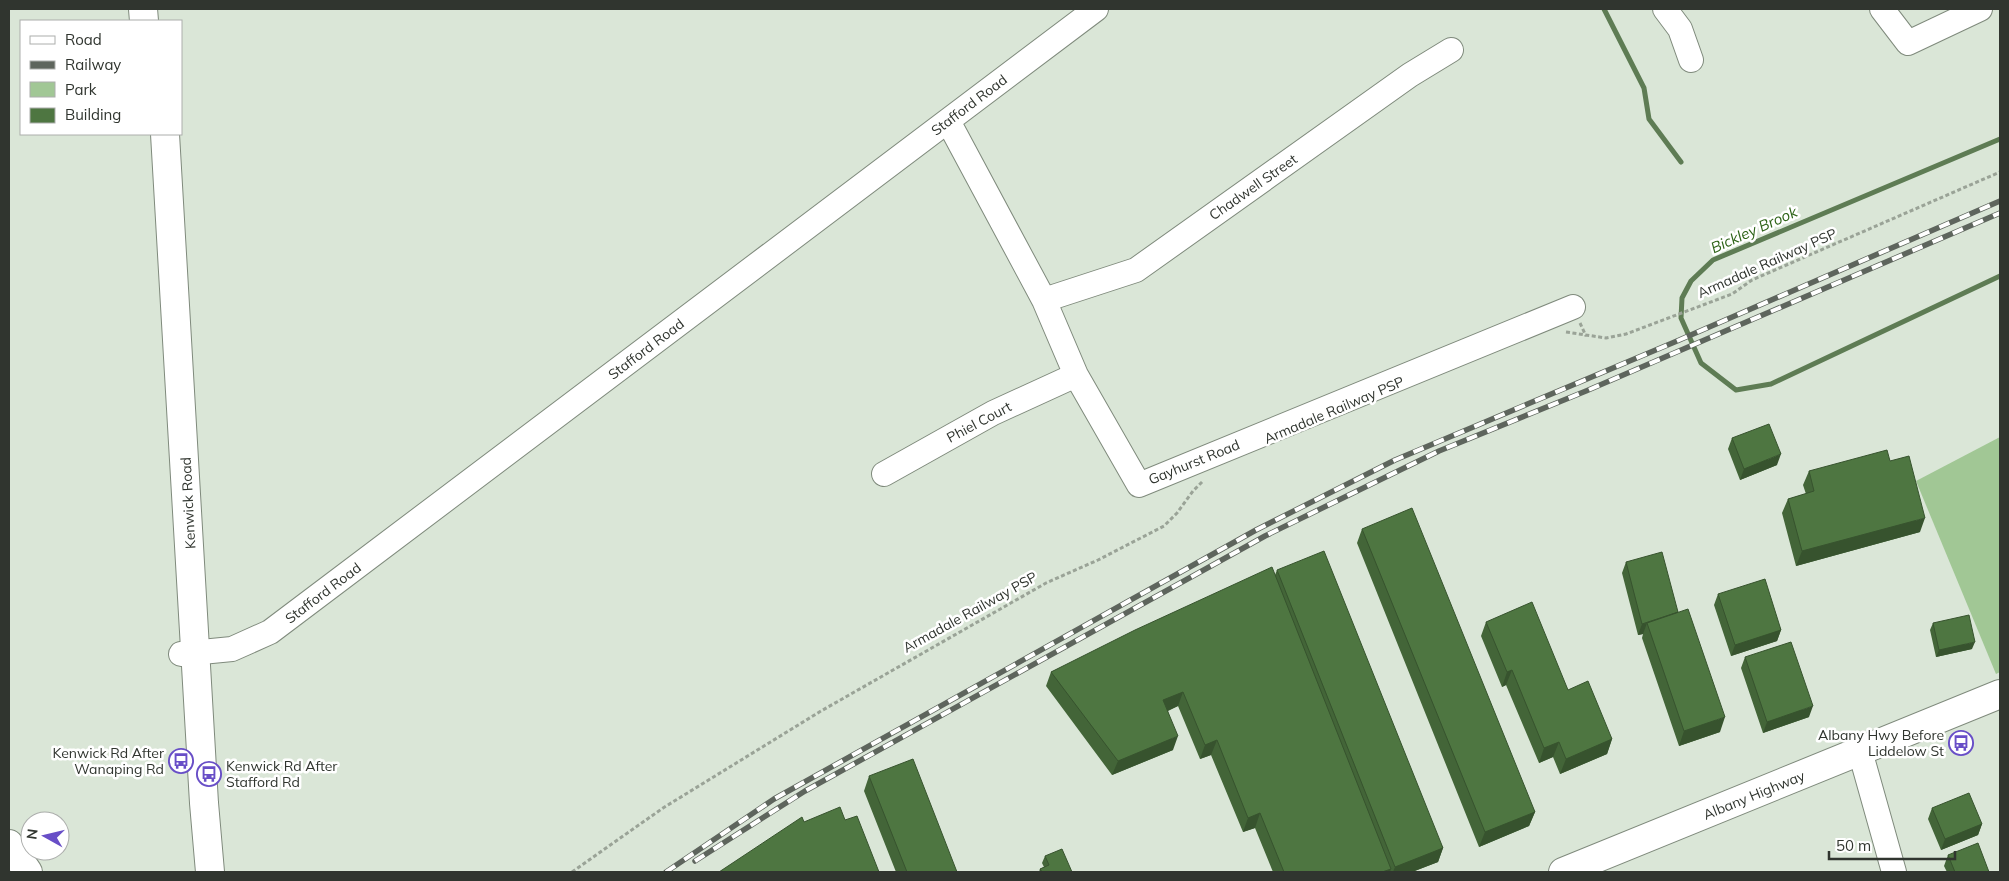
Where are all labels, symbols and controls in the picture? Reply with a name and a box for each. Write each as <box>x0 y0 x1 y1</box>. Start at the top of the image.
legend <box>20 20 182 135</box>
text: Road <box>65 30 102 49</box>
text: Railway <box>65 55 121 74</box>
street label: Stafford Road <box>927 71 1011 139</box>
text: Park <box>65 80 97 99</box>
text: Building <box>65 105 121 124</box>
street label: Chadwell Street <box>1206 150 1301 224</box>
water label: Bickley Brook <box>1708 201 1801 257</box>
street label: Armadale Railway PSP <box>1695 224 1839 302</box>
street label: Stafford Road <box>604 315 688 383</box>
street label: Armadale Railway PSP <box>1261 372 1407 448</box>
street label: Phiel Court <box>944 397 1015 447</box>
street label: Gayhurst Road <box>1146 435 1242 489</box>
street label: Kenwick Road <box>177 457 199 549</box>
street label: Stafford Road <box>281 559 365 627</box>
street label: Armadale Railway PSP <box>900 568 1040 656</box>
place label: Albany Hwy Before Liddelow St <box>1818 726 1944 760</box>
bus stop icon: Albany Hwy Before Liddelow St <box>1948 730 1974 756</box>
place label: Kenwick Rd After Wanaping Rd <box>53 744 165 778</box>
bus stop icon: Kenwick Rd After Wanaping Rd <box>168 748 194 774</box>
place label: Kenwick Rd After Stafford Rd <box>226 757 338 791</box>
bus stop icon: Kenwick Rd After Stafford Rd <box>196 761 222 787</box>
street label: Albany Highway <box>1701 766 1808 824</box>
north arrow <box>20 811 70 861</box>
text: N <box>22 828 42 841</box>
scale bar <box>1829 828 1955 860</box>
text: 50 m <box>1836 836 1871 855</box>

